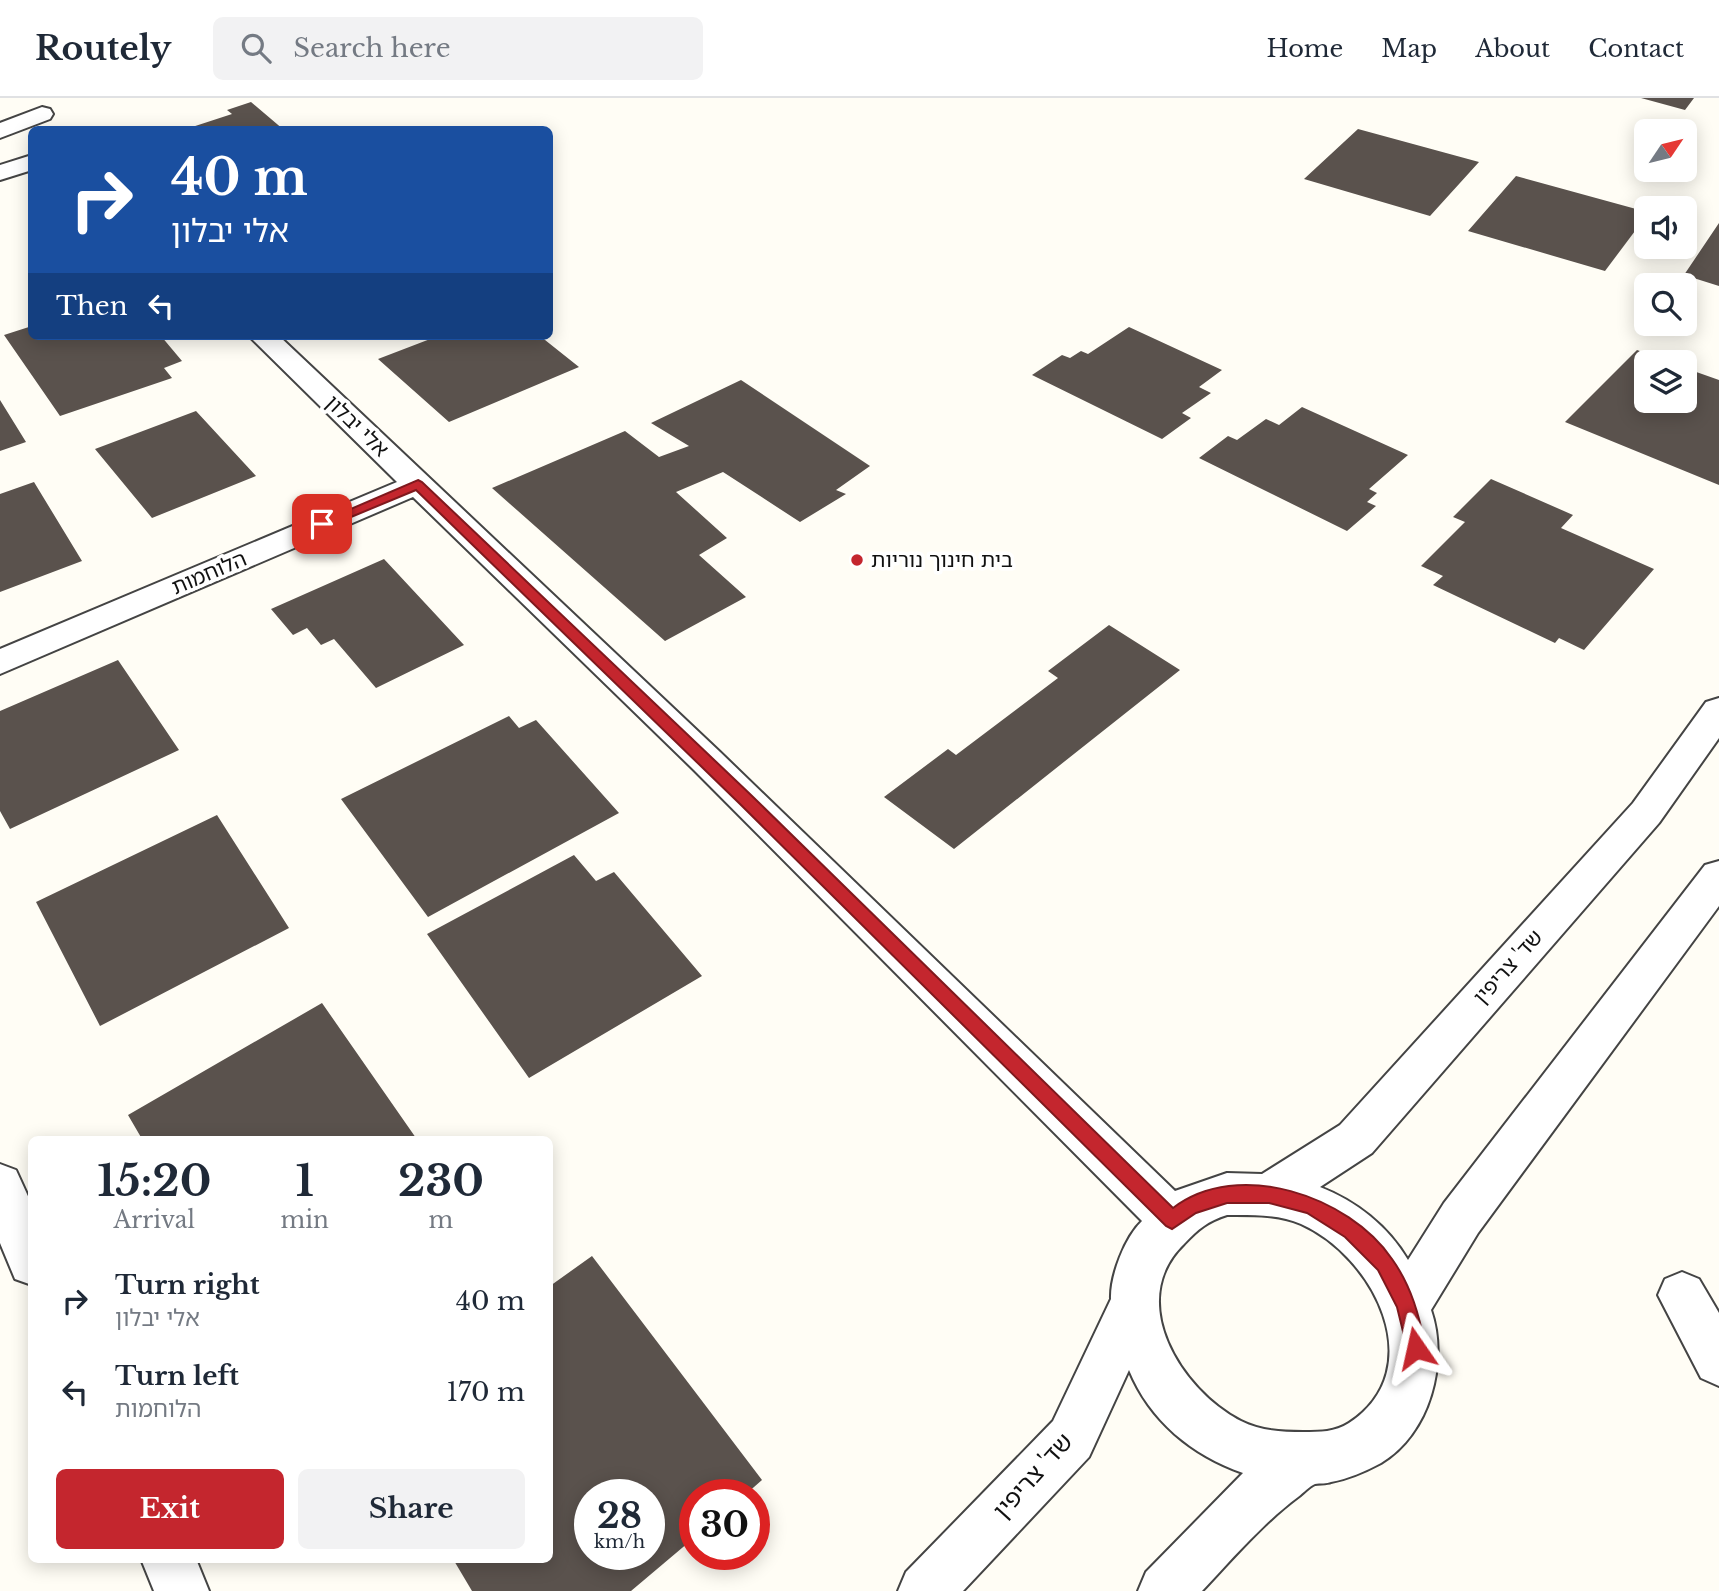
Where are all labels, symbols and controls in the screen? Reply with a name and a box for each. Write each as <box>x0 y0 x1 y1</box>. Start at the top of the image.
search box <box>213 17 703 80</box>
text: Routely <box>35 28 171 69</box>
icon: search <box>237 29 275 67</box>
text: Search here <box>293 32 451 64</box>
text: Home <box>1267 34 1343 63</box>
text: Map <box>1381 34 1437 63</box>
text: About <box>1475 34 1550 63</box>
text: Contact <box>1588 34 1684 63</box>
north arrow <box>1634 119 1698 182</box>
map controls <box>1634 119 1697 413</box>
text: 40 m <box>171 147 308 208</box>
icon: right <box>56 154 147 245</box>
button: sound <box>1634 196 1697 259</box>
text: אלי יבלון <box>171 211 289 251</box>
button: search <box>1634 273 1697 336</box>
icon: left <box>142 287 180 325</box>
text: Then <box>56 290 128 322</box>
button: layers <box>1634 350 1697 413</box>
street label: אלי יבלון <box>320 390 394 462</box>
pin <box>292 494 352 554</box>
icon: arrive <box>303 505 341 543</box>
street label: הלוחמות <box>168 546 250 600</box>
place label: בית חינוך נוריות <box>871 547 1013 573</box>
marker: בית חינוך נוריות <box>849 552 865 568</box>
street label: שד' צריפין <box>1468 924 1548 1010</box>
text: 15:20 <box>97 1155 211 1207</box>
text: 1 <box>296 1155 314 1207</box>
text: 230 <box>398 1155 484 1207</box>
text: Arrival <box>114 1206 195 1234</box>
text: min <box>281 1206 329 1234</box>
text: m <box>429 1206 453 1234</box>
text: Turn right <box>115 1269 260 1301</box>
icon: right <box>56 1282 94 1320</box>
text: 40 m <box>456 1285 525 1317</box>
text: אלי יבלון <box>115 1304 200 1332</box>
position arrow <box>1379 1311 1453 1385</box>
text: Turn left <box>115 1360 239 1392</box>
icon: left <box>56 1373 94 1411</box>
text: 170 m <box>446 1376 525 1408</box>
text: הלוחמות <box>115 1395 201 1423</box>
street label: שד' צריפין <box>987 1427 1078 1524</box>
button: Exit <box>56 1469 284 1549</box>
button: Share <box>298 1469 525 1549</box>
speed limit sign: 30 <box>679 1479 770 1570</box>
text: 28 <box>597 1494 642 1537</box>
text: km/h <box>594 1531 645 1553</box>

